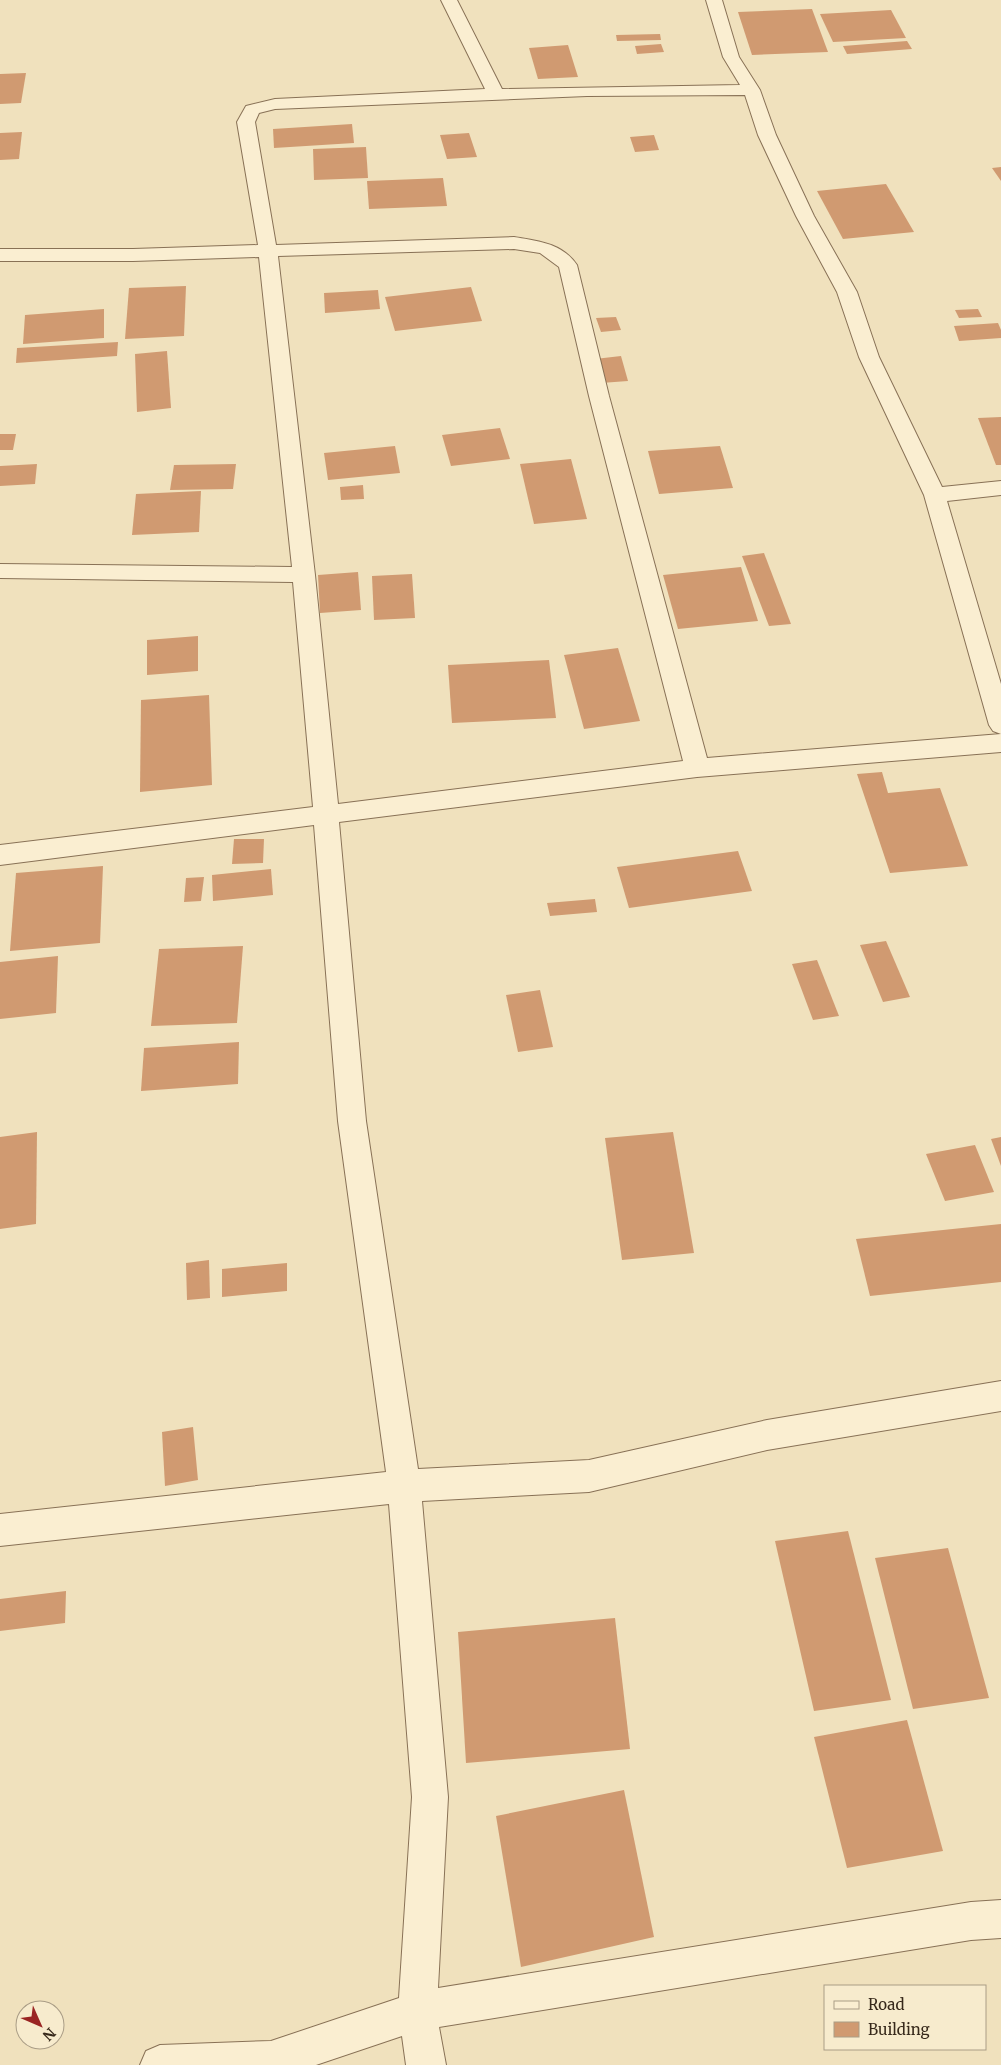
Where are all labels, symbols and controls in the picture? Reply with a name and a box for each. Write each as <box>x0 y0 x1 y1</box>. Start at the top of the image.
legend <box>824 1985 986 2050</box>
text: Road <box>868 1995 904 2014</box>
north arrow <box>15 2000 65 2050</box>
text: Building <box>868 2020 930 2039</box>
text: N <box>39 2024 59 2044</box>

